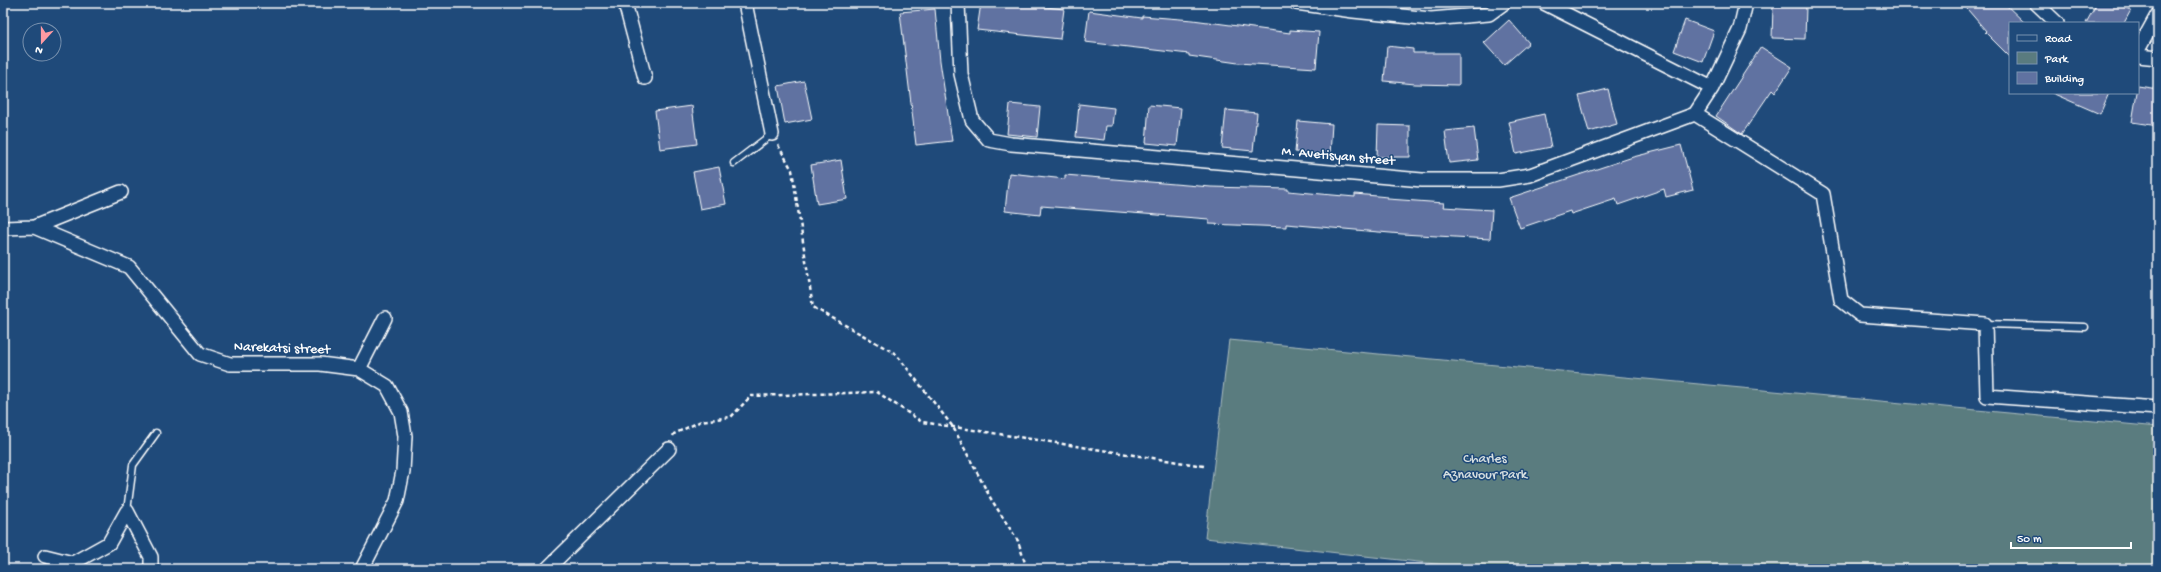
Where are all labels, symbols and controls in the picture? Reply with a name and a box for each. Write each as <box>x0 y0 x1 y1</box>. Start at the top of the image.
north arrow <box>22 22 62 62</box>
legend <box>2009 22 2139 94</box>
text: Road <box>2045 33 2072 47</box>
text: N <box>34 43 45 56</box>
text: Park <box>2044 53 2070 67</box>
text: Building <box>2044 73 2084 87</box>
street label: M. Avetisyan street <box>1281 144 1397 171</box>
street label: Narekatsi street <box>234 339 332 359</box>
park label: Charles Aznavour Park <box>1443 451 1529 484</box>
scale bar <box>2011 524 2131 550</box>
text: 50 m <box>2017 533 2042 547</box>

